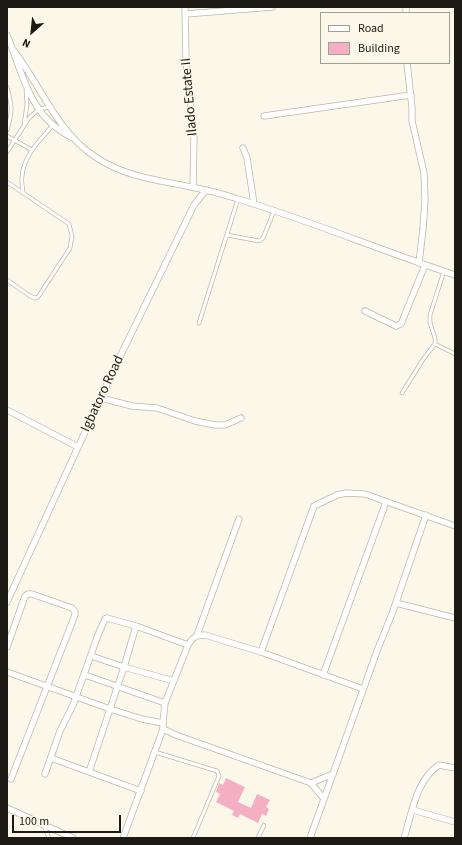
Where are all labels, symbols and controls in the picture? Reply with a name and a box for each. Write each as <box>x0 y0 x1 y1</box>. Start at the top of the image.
north arrow <box>12 12 52 52</box>
legend <box>320 12 450 64</box>
text: Road <box>358 20 384 37</box>
text: N <box>20 35 33 51</box>
text: Building <box>358 40 400 57</box>
street label: Ilado Estate II <box>178 57 202 137</box>
street label: Igbatoro Road <box>78 353 128 435</box>
scale bar <box>14 807 123 833</box>
text: 100 m <box>19 813 49 830</box>

